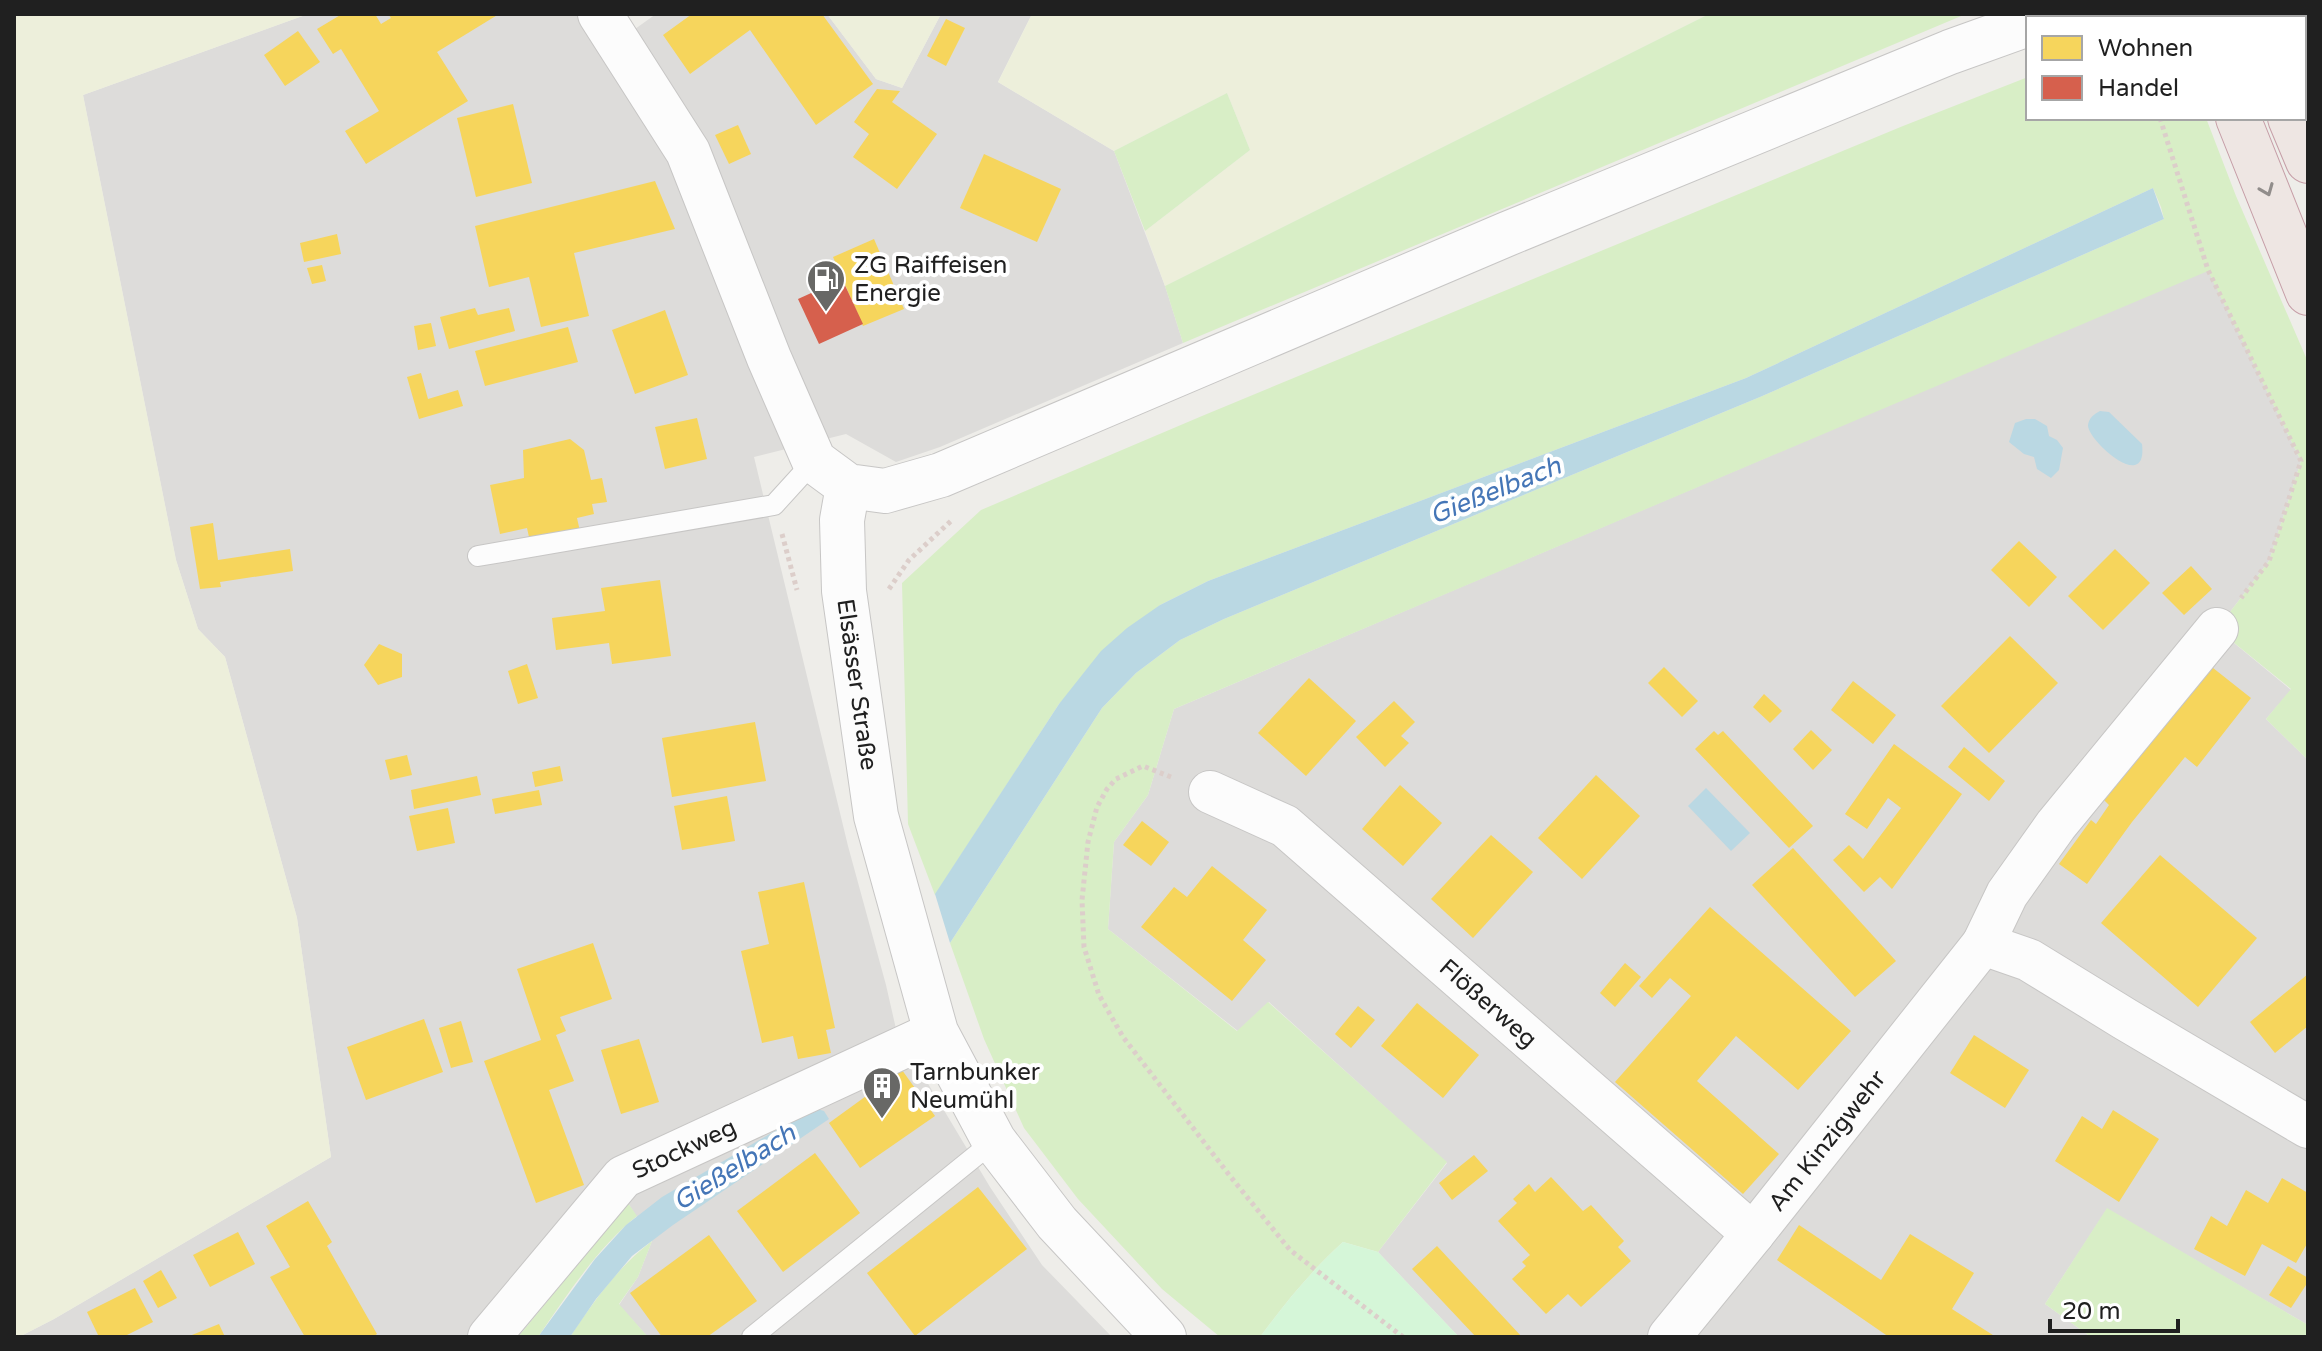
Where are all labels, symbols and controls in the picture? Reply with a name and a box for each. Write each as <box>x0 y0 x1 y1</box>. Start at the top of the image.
legend <box>2026 16 2306 120</box>
text: Wohnen <box>2098 34 2193 63</box>
text: Handel <box>2098 74 2179 103</box>
one-way arrow <box>2257 182 2274 196</box>
place label: ZG Raiffeisen Energie <box>854 251 1007 308</box>
fuel station icon: ZG Raiffeisen Energie <box>805 258 847 313</box>
water label: Gießelbach <box>1425 450 1566 531</box>
street label: Elsässer Straße <box>830 597 883 772</box>
street label: Flößerweg <box>1433 953 1543 1054</box>
place label: Tarnbunker Neumühl <box>910 1058 1041 1115</box>
street label: Am Kinzigwehr <box>1763 1064 1893 1217</box>
building icon: Tarnbunker Neumühl <box>861 1065 903 1120</box>
street label: Stockweg <box>628 1113 741 1186</box>
water label: Gießelbach <box>667 1117 802 1217</box>
scale bar <box>2050 1283 2178 1333</box>
text: 20 m <box>2062 1297 2120 1326</box>

